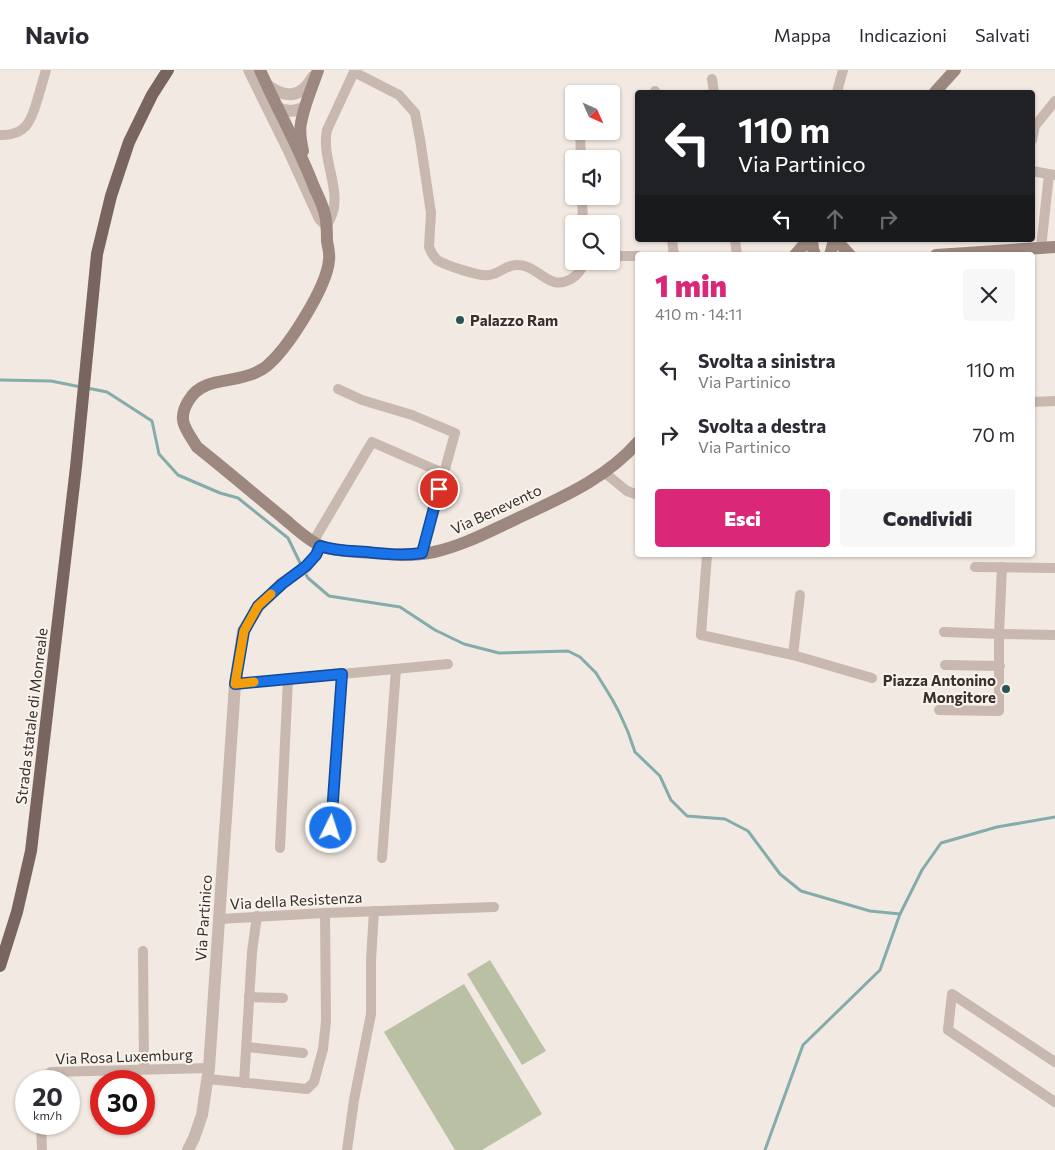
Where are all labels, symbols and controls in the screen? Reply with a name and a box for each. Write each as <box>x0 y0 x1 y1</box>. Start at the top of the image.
text: Navio <box>25 20 89 49</box>
text: Mappa <box>774 24 831 46</box>
text: Indicazioni <box>859 24 947 46</box>
text: Salvati <box>975 24 1030 46</box>
north arrow <box>565 85 620 140</box>
map controls <box>565 85 620 270</box>
text: 110 m <box>738 107 830 150</box>
icon: left <box>655 110 720 175</box>
button: sound <box>565 150 620 205</box>
text: Via Partinico <box>738 150 866 177</box>
icon: left <box>768 205 796 233</box>
icon: ahead <box>821 205 849 233</box>
icon: right <box>874 205 902 233</box>
button: search <box>565 215 620 270</box>
text: 1 min <box>655 266 727 303</box>
button: close <box>963 269 1015 321</box>
text: 410 m · 14:11 <box>655 304 742 323</box>
place label: Palazzo Ram <box>470 311 558 329</box>
marker: Palazzo Ram <box>454 314 466 326</box>
text: Svolta a sinistra <box>698 349 836 372</box>
icon: left <box>655 356 683 384</box>
text: 110 m <box>966 358 1015 381</box>
text: Via Partinico <box>698 372 791 391</box>
text: Svolta a destra <box>698 414 826 437</box>
icon: right <box>655 421 683 449</box>
text: 70 m <box>972 423 1015 446</box>
text: Via Partinico <box>698 437 791 456</box>
pin <box>418 468 460 510</box>
icon: arrive <box>425 475 453 503</box>
street label: Via Benevento <box>448 480 544 538</box>
button: Esci <box>655 489 830 547</box>
button: Condividi <box>840 489 1015 547</box>
street label: Strada statale di Monreale <box>11 627 51 805</box>
place label: Piazza Antonino Mongitore <box>883 671 996 706</box>
marker: Piazza Antonino Mongitore <box>1000 683 1012 695</box>
position arrow <box>304 801 356 853</box>
street label: Via Partinico <box>191 874 215 962</box>
street label: Via della Resistenza <box>229 888 363 912</box>
street label: Via Rosa Luxemburg <box>55 1045 193 1067</box>
speed limit sign: 30 <box>90 1070 155 1135</box>
text: 20 <box>32 1081 63 1111</box>
text: km/h <box>33 1108 62 1122</box>

